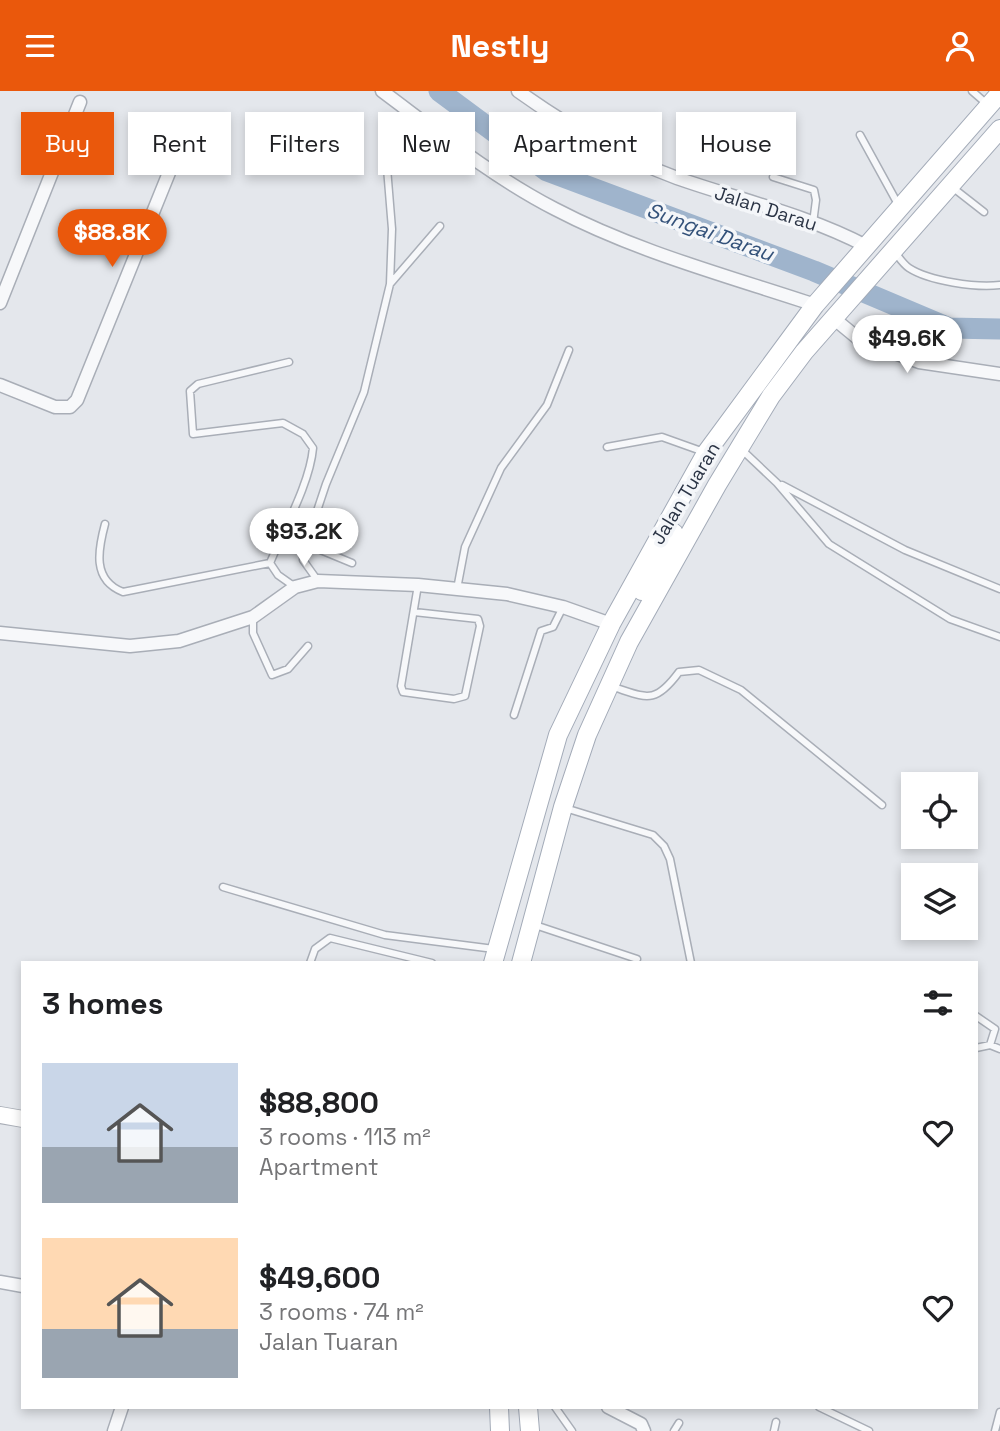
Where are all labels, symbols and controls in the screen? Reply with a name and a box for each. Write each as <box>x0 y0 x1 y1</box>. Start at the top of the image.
text: Nestly <box>450 26 550 66</box>
icon: menu <box>21 27 59 65</box>
icon: person <box>941 27 979 65</box>
chip: Buy <box>21 112 114 175</box>
chip: Rent <box>128 112 231 175</box>
chip: Filters <box>245 112 364 175</box>
chip: New <box>378 112 475 175</box>
chip: Apartment <box>489 112 662 175</box>
chip: House <box>676 112 796 175</box>
street label: Jalan Darau <box>711 180 820 237</box>
water label: Sungai Darau <box>643 196 778 267</box>
pin: $88.8K <box>55 209 169 269</box>
text: $88.8K <box>74 217 150 247</box>
pin: $49.6K <box>850 315 964 375</box>
text: $49.6K <box>868 323 946 353</box>
street label: Jalan Tuaran <box>645 438 726 549</box>
pin: $93.2K <box>247 509 361 568</box>
text: $93.2K <box>265 516 343 546</box>
map controls <box>901 772 978 940</box>
button: locate <box>901 772 978 849</box>
button: layers <box>901 863 978 940</box>
text: 3 homes <box>42 984 163 1023</box>
icon: filters <box>919 984 957 1022</box>
text: $88,800 <box>259 1083 379 1122</box>
icon: home <box>98 1091 182 1175</box>
icon: heart <box>919 1114 957 1152</box>
text: 3 rooms · 113 m² <box>259 1122 431 1152</box>
text: Apartment <box>259 1152 379 1182</box>
text: $49,600 <box>259 1258 380 1297</box>
icon: home <box>98 1266 182 1350</box>
icon: heart <box>919 1289 957 1327</box>
text: 3 rooms · 74 m² <box>259 1297 424 1327</box>
text: Jalan Tuaran <box>259 1327 398 1357</box>

